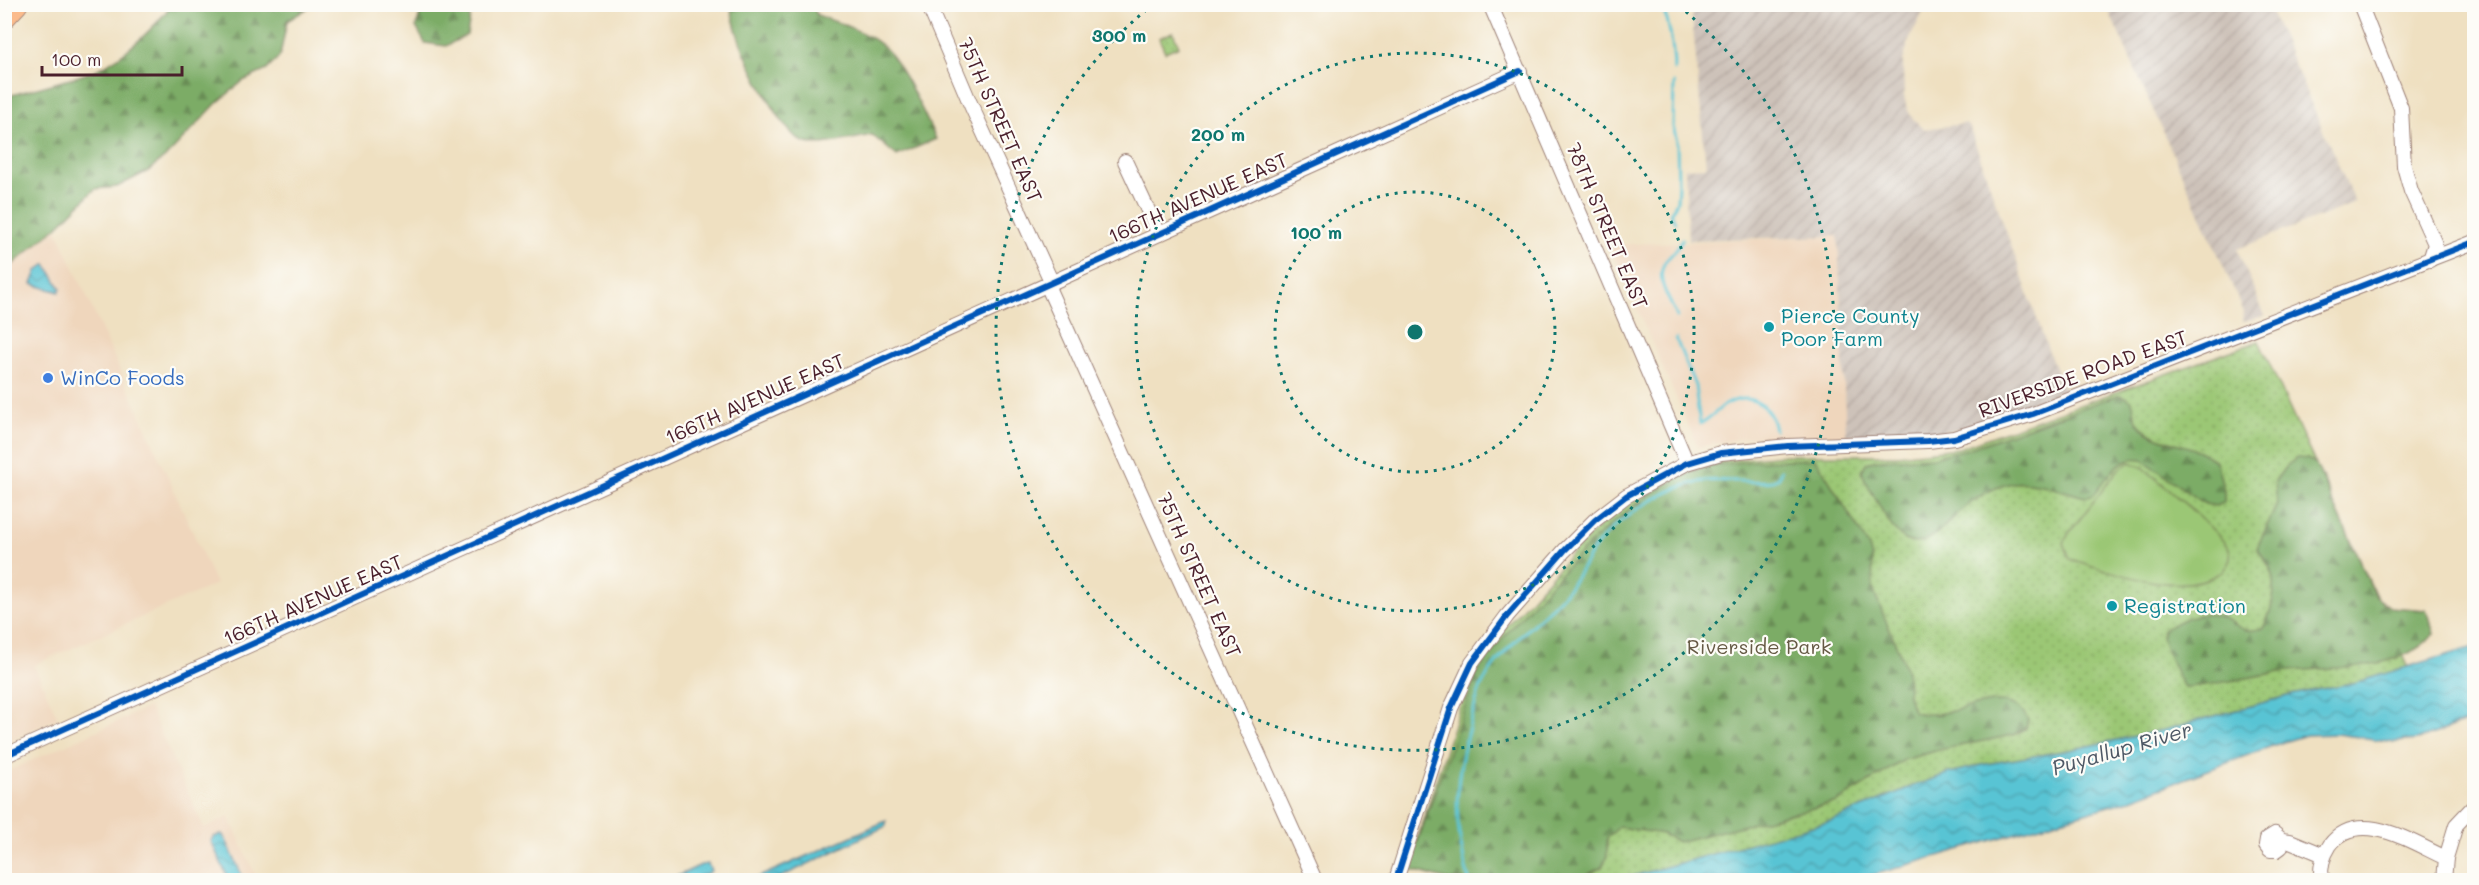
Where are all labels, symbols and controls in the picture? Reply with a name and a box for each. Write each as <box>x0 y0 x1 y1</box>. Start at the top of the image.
text: 300 m <box>1092 23 1146 47</box>
street label: 75TH STREET EAST <box>953 33 1049 206</box>
scale bar <box>42 39 182 77</box>
text: 100 m <box>51 47 101 71</box>
text: 200 m <box>1191 122 1245 146</box>
street label: 78TH STREET EAST <box>1561 138 1655 313</box>
street label: 166TH AVENUE EAST <box>1104 146 1291 248</box>
text: 100 m <box>1290 220 1342 244</box>
place label: Pierce County Poor Farm <box>1781 302 1920 351</box>
marker: Pierce County Poor Farm <box>1762 320 1776 334</box>
centre of rings <box>1405 322 1425 342</box>
street label: RIVERSIDE ROAD EAST <box>1975 323 2191 423</box>
street label: 166TH AVENUE EAST <box>661 347 848 449</box>
place label: WinCo Foods <box>60 364 185 390</box>
marker: WinCo Foods <box>41 371 55 385</box>
street label: 75TH STREET EAST <box>1152 488 1248 661</box>
street label: 166TH AVENUE EAST <box>219 548 406 650</box>
place label: Registration <box>2124 592 2246 618</box>
marker: Registration <box>2105 599 2119 613</box>
park label: Riverside Park <box>1687 633 1831 659</box>
water label: Puyallup River <box>2048 715 2195 780</box>

